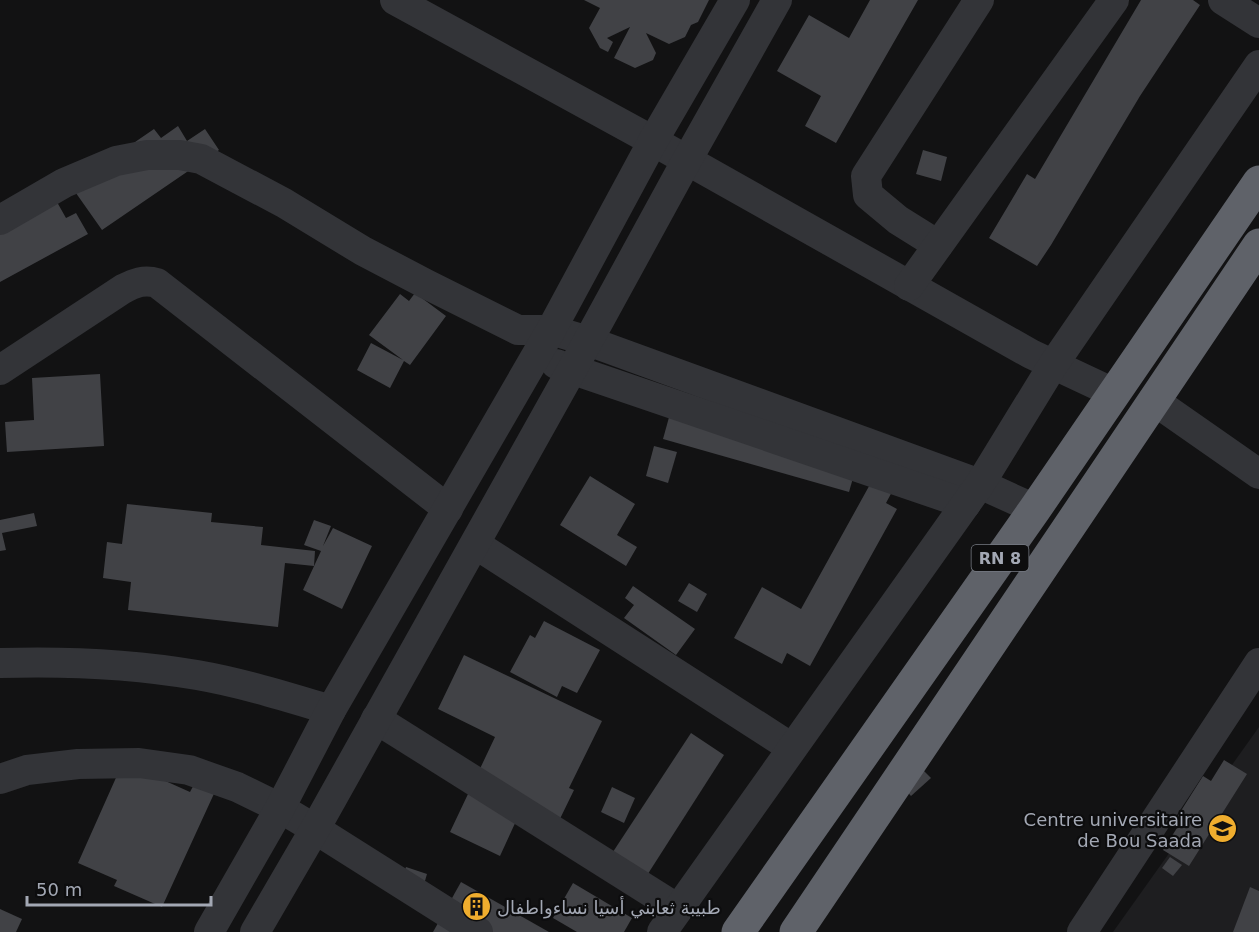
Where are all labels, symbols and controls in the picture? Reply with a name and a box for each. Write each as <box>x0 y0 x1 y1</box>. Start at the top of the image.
road number: RN 8 <box>972 545 1028 571</box>
place label: Centre universitaire de Bou Saada <box>1024 809 1202 851</box>
school or university icon: Centre universitaire de Bou Saada <box>1207 813 1239 845</box>
scale bar <box>27 869 212 907</box>
text: 50 m <box>36 879 82 900</box>
building icon: طبيبة ثعابني أسيا نساءواطفال <box>460 891 492 923</box>
place label: طبيبة ثعابني أسيا نساءواطفال <box>497 896 721 919</box>

